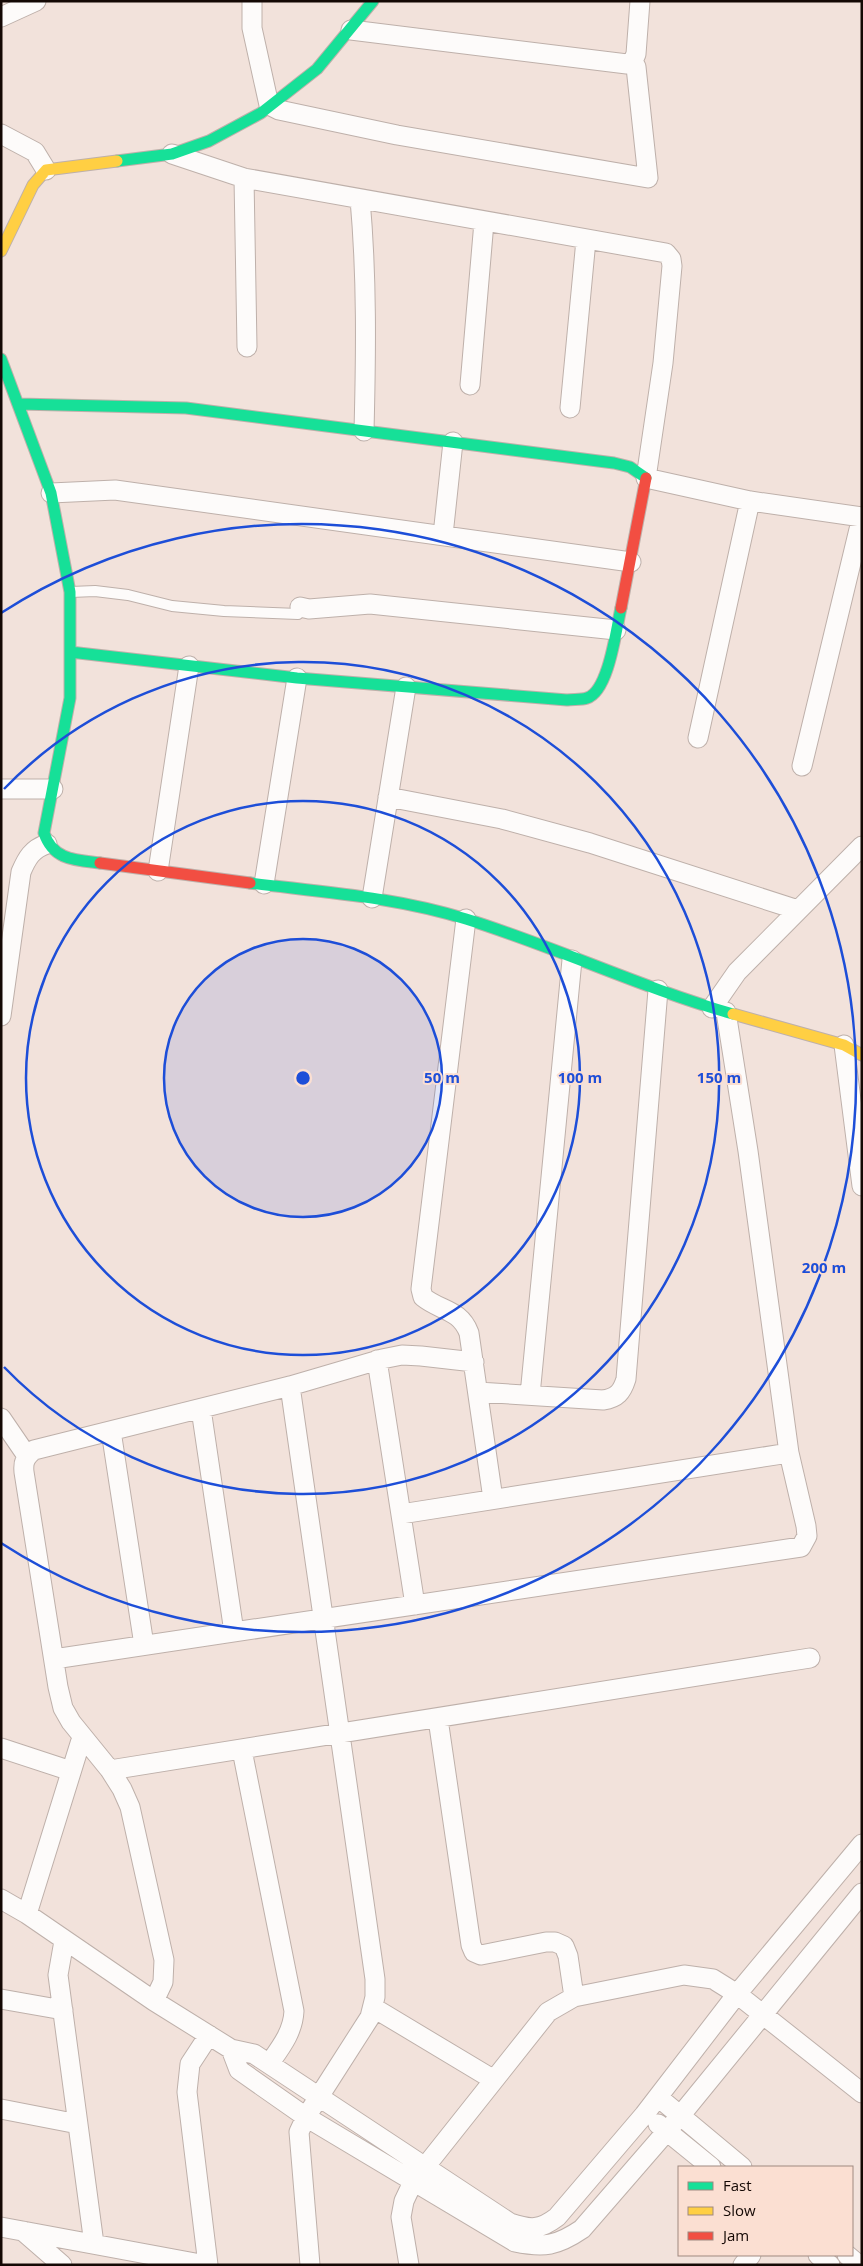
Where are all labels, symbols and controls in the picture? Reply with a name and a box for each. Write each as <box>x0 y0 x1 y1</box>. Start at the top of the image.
text: 50 m <box>424 1067 460 1087</box>
text: 100 m <box>558 1067 602 1087</box>
text: 150 m <box>697 1067 741 1087</box>
centre of rings <box>294 1069 312 1087</box>
text: 200 m <box>802 1257 846 1277</box>
legend <box>678 2166 853 2256</box>
text: Fast <box>723 2175 752 2195</box>
text: Slow <box>723 2200 756 2220</box>
text: Jam <box>721 2225 749 2245</box>

